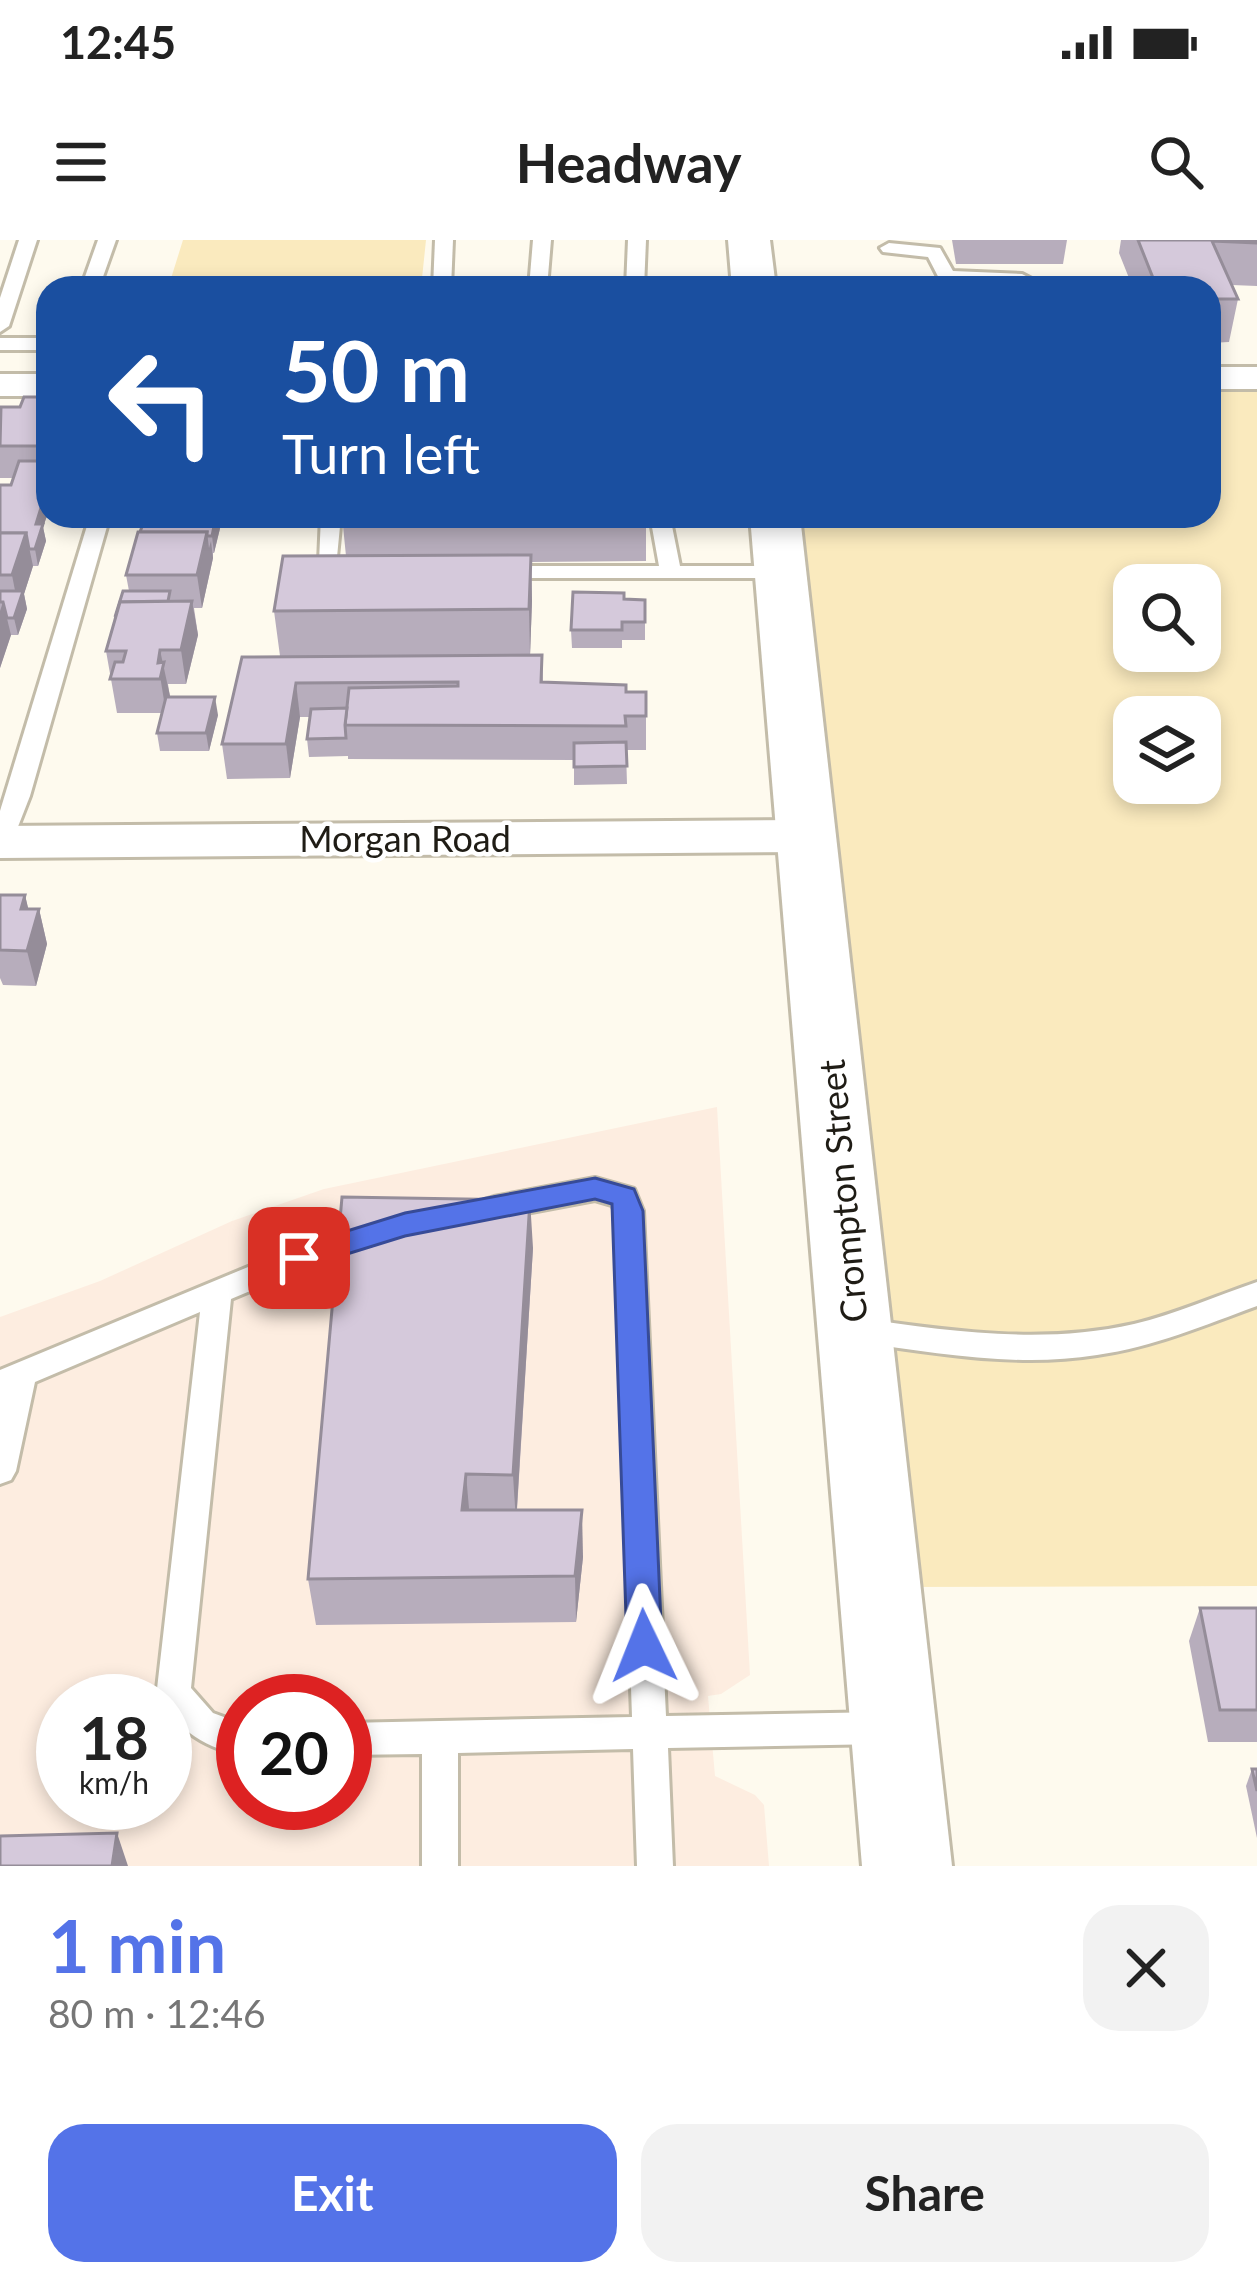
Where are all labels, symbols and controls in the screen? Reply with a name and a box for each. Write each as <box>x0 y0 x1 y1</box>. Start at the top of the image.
text: 12:45 <box>60 15 176 69</box>
icon: menu <box>48 129 114 195</box>
icon: search <box>1143 129 1209 195</box>
text: Headway <box>516 130 741 195</box>
text: 50 m <box>282 319 470 420</box>
icon: left <box>84 324 240 480</box>
text: Turn left <box>282 421 480 486</box>
map controls <box>1113 564 1221 804</box>
button: search <box>1113 564 1221 672</box>
button: layers <box>1113 696 1221 804</box>
street label: Morgan Road <box>299 816 511 860</box>
street label: Crompton Street <box>809 1058 875 1324</box>
pin <box>248 1207 350 1309</box>
icon: arrive <box>266 1225 332 1291</box>
position arrow <box>581 1583 707 1709</box>
speed limit sign: 20 <box>216 1674 372 1830</box>
text: 18 <box>79 1701 149 1773</box>
text: km/h <box>79 1764 149 1800</box>
text: 1 min <box>48 1902 226 1988</box>
button: close <box>1083 1905 1209 2031</box>
text: 80 m · 12:46 <box>48 1990 266 2036</box>
button: Exit <box>48 2124 617 2262</box>
button: Share <box>641 2124 1209 2262</box>

